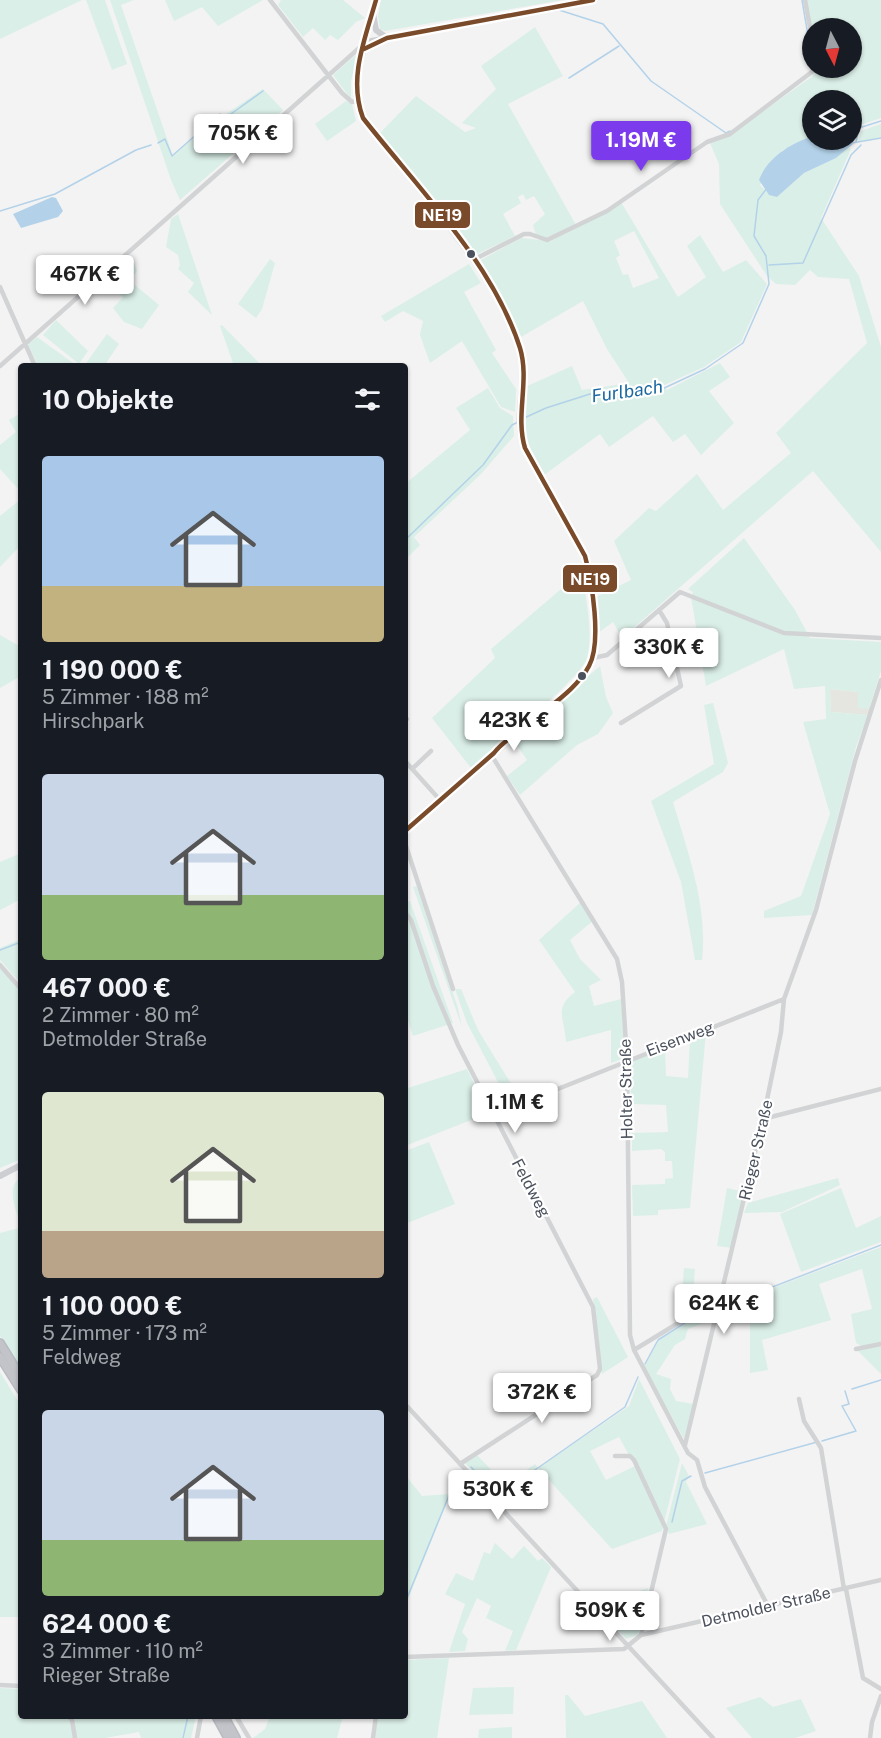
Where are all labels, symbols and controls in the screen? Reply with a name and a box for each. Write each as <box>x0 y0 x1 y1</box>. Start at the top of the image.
north arrow <box>802 18 862 78</box>
map controls <box>802 18 862 150</box>
button: layers <box>802 90 862 150</box>
pin: 705K € <box>194 114 292 165</box>
text: 705K € <box>208 121 278 145</box>
pin: 1.19M € <box>586 121 696 172</box>
text: 1.19M € <box>605 128 677 152</box>
line badge: NE19 <box>414 201 471 229</box>
text: NE19 <box>422 206 462 225</box>
unlabelled marker <box>465 248 477 260</box>
pin: 467K € <box>36 255 134 306</box>
text: 467K € <box>50 262 120 286</box>
water label: Furlbach <box>590 376 664 406</box>
icon: filters <box>351 383 384 416</box>
text: 10 Objekte <box>42 384 174 415</box>
icon: home <box>159 495 267 603</box>
line badge: NE19 <box>562 564 618 593</box>
text: NE19 <box>570 570 610 589</box>
pin: 330K € <box>620 628 718 679</box>
text: 330K € <box>633 635 705 659</box>
text: 1 190 000 € <box>42 654 183 685</box>
unlabelled marker <box>576 670 588 682</box>
text: 5 Zimmer · 188 m² <box>42 685 209 709</box>
pin: 423K € <box>465 701 563 752</box>
text: 423K € <box>479 708 550 732</box>
text: Hirschpark <box>42 709 144 733</box>
icon: home <box>159 813 267 921</box>
text: 467 000 € <box>42 972 171 1003</box>
text: 2 Zimmer · 80 m² <box>42 1003 199 1027</box>
street label: Eisenweg <box>643 1017 717 1061</box>
text: Detmolder Straße <box>42 1027 207 1051</box>
street label: Holter Straße <box>616 1039 636 1139</box>
pin: 1.1M € <box>466 1083 564 1134</box>
text: 1.1M € <box>486 1090 544 1114</box>
street label: Rieger Straße <box>735 1098 777 1202</box>
icon: home <box>159 1131 267 1239</box>
street label: Feldweg <box>508 1155 554 1221</box>
pin: 624K € <box>675 1284 773 1335</box>
text: 1 100 000 € <box>42 1290 182 1321</box>
text: 624K € <box>689 1291 759 1315</box>
text: 5 Zimmer · 173 m² <box>42 1321 207 1345</box>
text: Feldweg <box>42 1345 122 1369</box>
pin: 372K € <box>493 1373 591 1424</box>
text: 372K € <box>507 1380 577 1404</box>
icon: home <box>159 1449 267 1557</box>
pin: 530K € <box>449 1470 547 1521</box>
text: 530K € <box>462 1477 534 1501</box>
street label: Detmolder Straße <box>700 1583 832 1631</box>
pin: 509K € <box>561 1591 659 1642</box>
text: 509K € <box>574 1598 646 1622</box>
text: 624 000 € <box>42 1608 172 1639</box>
text: 3 Zimmer · 110 m² <box>42 1639 203 1663</box>
text: Rieger Straße <box>42 1663 170 1687</box>

